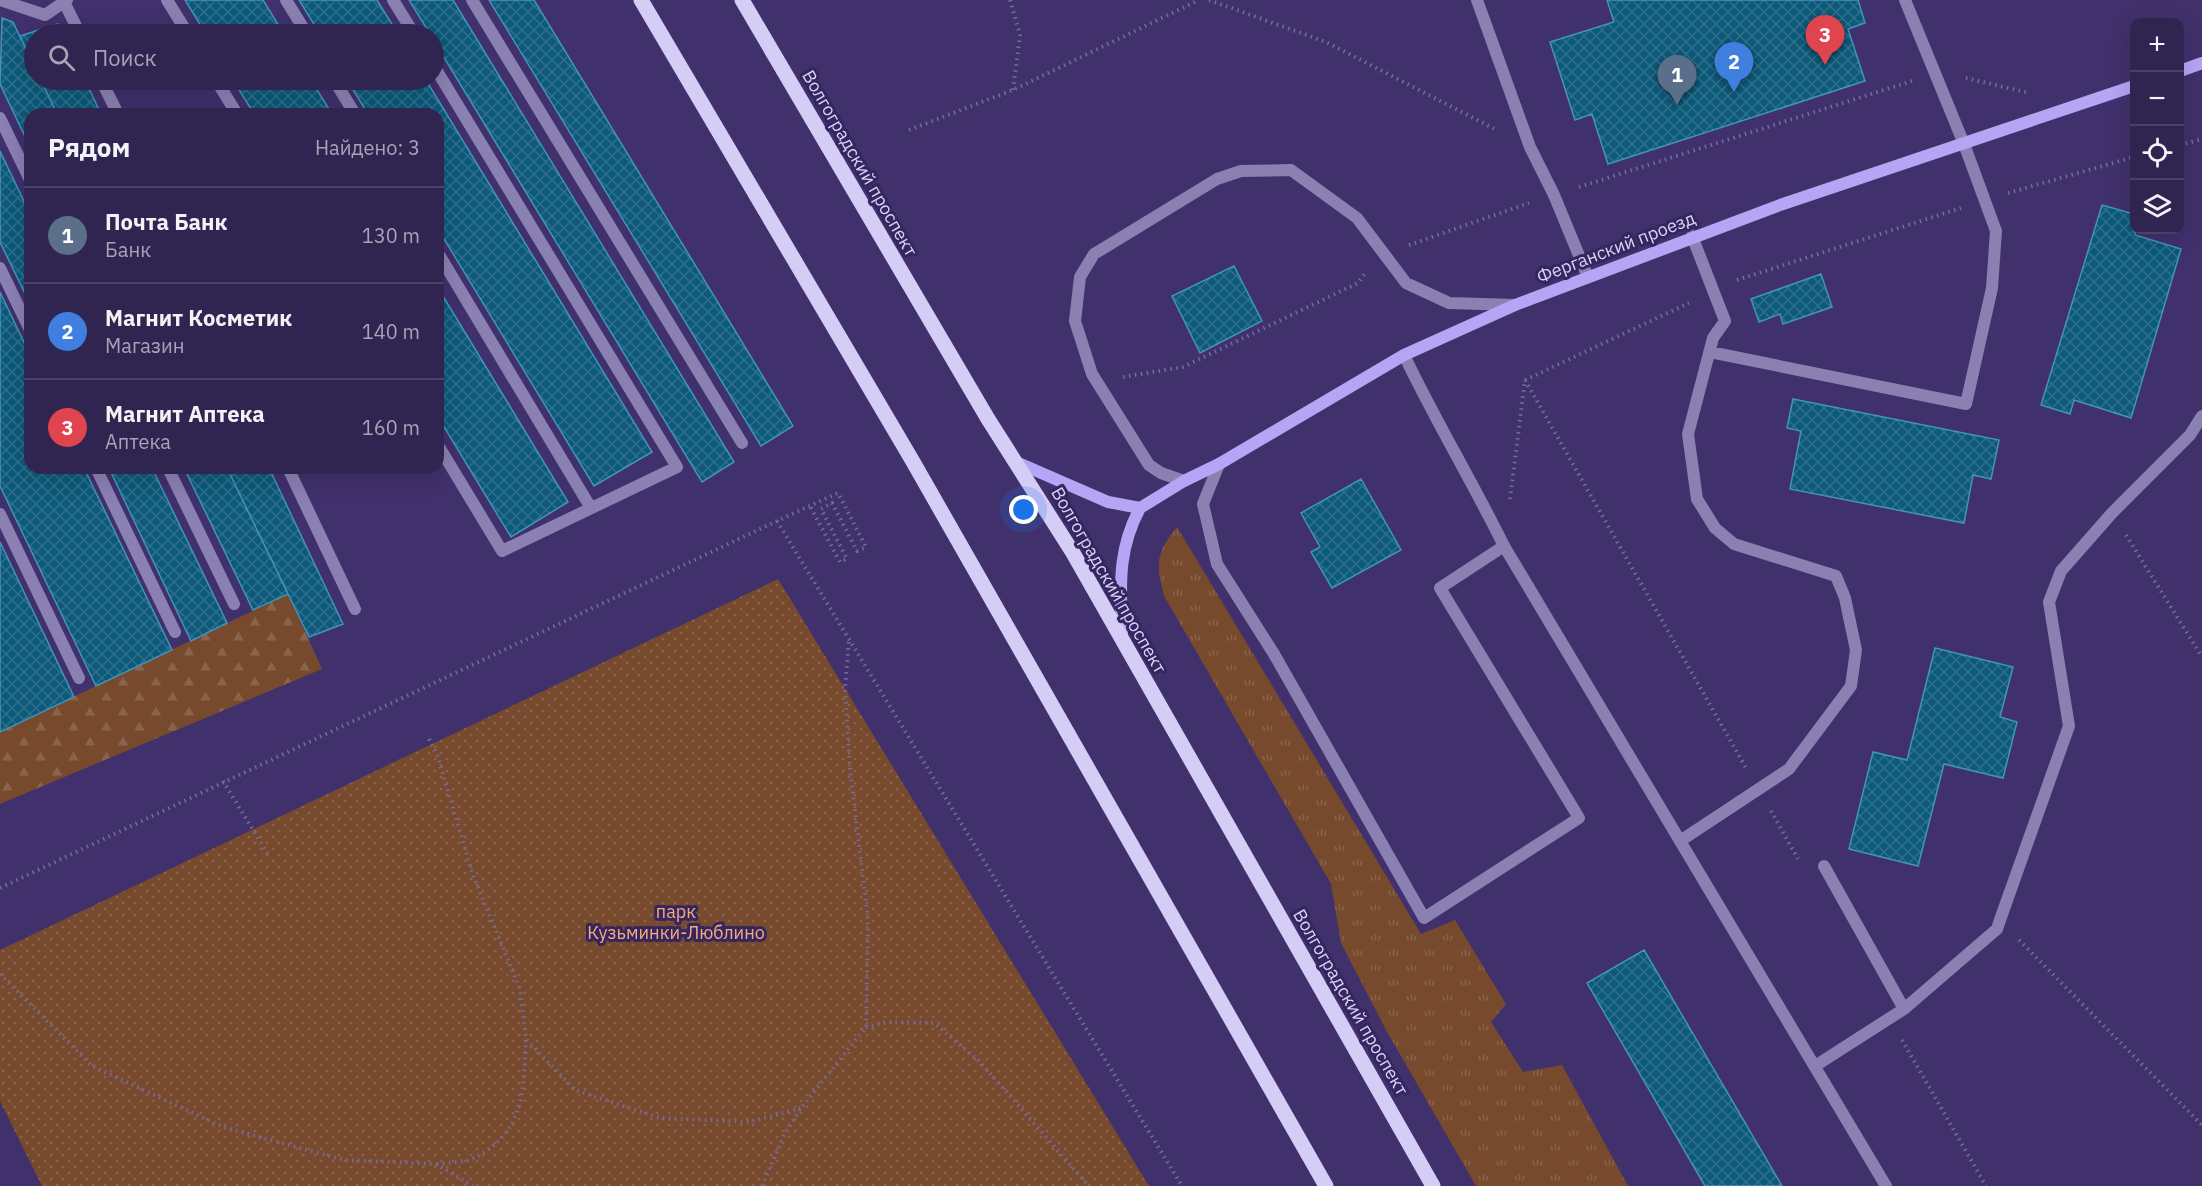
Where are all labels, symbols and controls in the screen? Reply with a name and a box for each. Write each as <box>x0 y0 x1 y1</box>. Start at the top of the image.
pin: 3 <box>1806 16 1844 65</box>
map controls <box>2130 18 2184 234</box>
button: + <box>2130 18 2184 72</box>
search box <box>24 24 444 90</box>
icon: search <box>45 41 78 74</box>
pin: 2 <box>1714 42 1754 92</box>
text: Поиск <box>93 43 157 72</box>
pin: 1 <box>1658 56 1696 105</box>
street label: Волгоградский проспект <box>797 66 923 261</box>
button: − <box>2130 72 2184 126</box>
button: locate <box>2130 126 2184 180</box>
text: Рядом <box>48 130 130 164</box>
text: Найдено: 3 <box>315 134 420 161</box>
button: layers <box>2130 180 2184 234</box>
street label: Ферганский проезд <box>1533 206 1699 288</box>
text: Почта Банк <box>105 207 228 236</box>
text: 1 <box>62 222 74 249</box>
text: 130 m <box>362 222 420 249</box>
text: Банк <box>105 236 151 263</box>
text: Магнит Косметик <box>105 303 292 332</box>
text: 2 <box>62 318 74 345</box>
text: 140 m <box>362 318 420 345</box>
text: Магазин <box>105 332 185 359</box>
text: Магнит Аптека <box>105 399 265 428</box>
text: 3 <box>62 414 74 441</box>
text: 160 m <box>362 414 420 441</box>
text: Аптека <box>105 428 171 455</box>
street label: Волгоградский проспект <box>1046 483 1172 678</box>
your location <box>1009 495 1038 524</box>
park label: парк Кузьминки-Люблино <box>587 900 765 944</box>
street label: Волгоградский проспект <box>1288 905 1414 1100</box>

